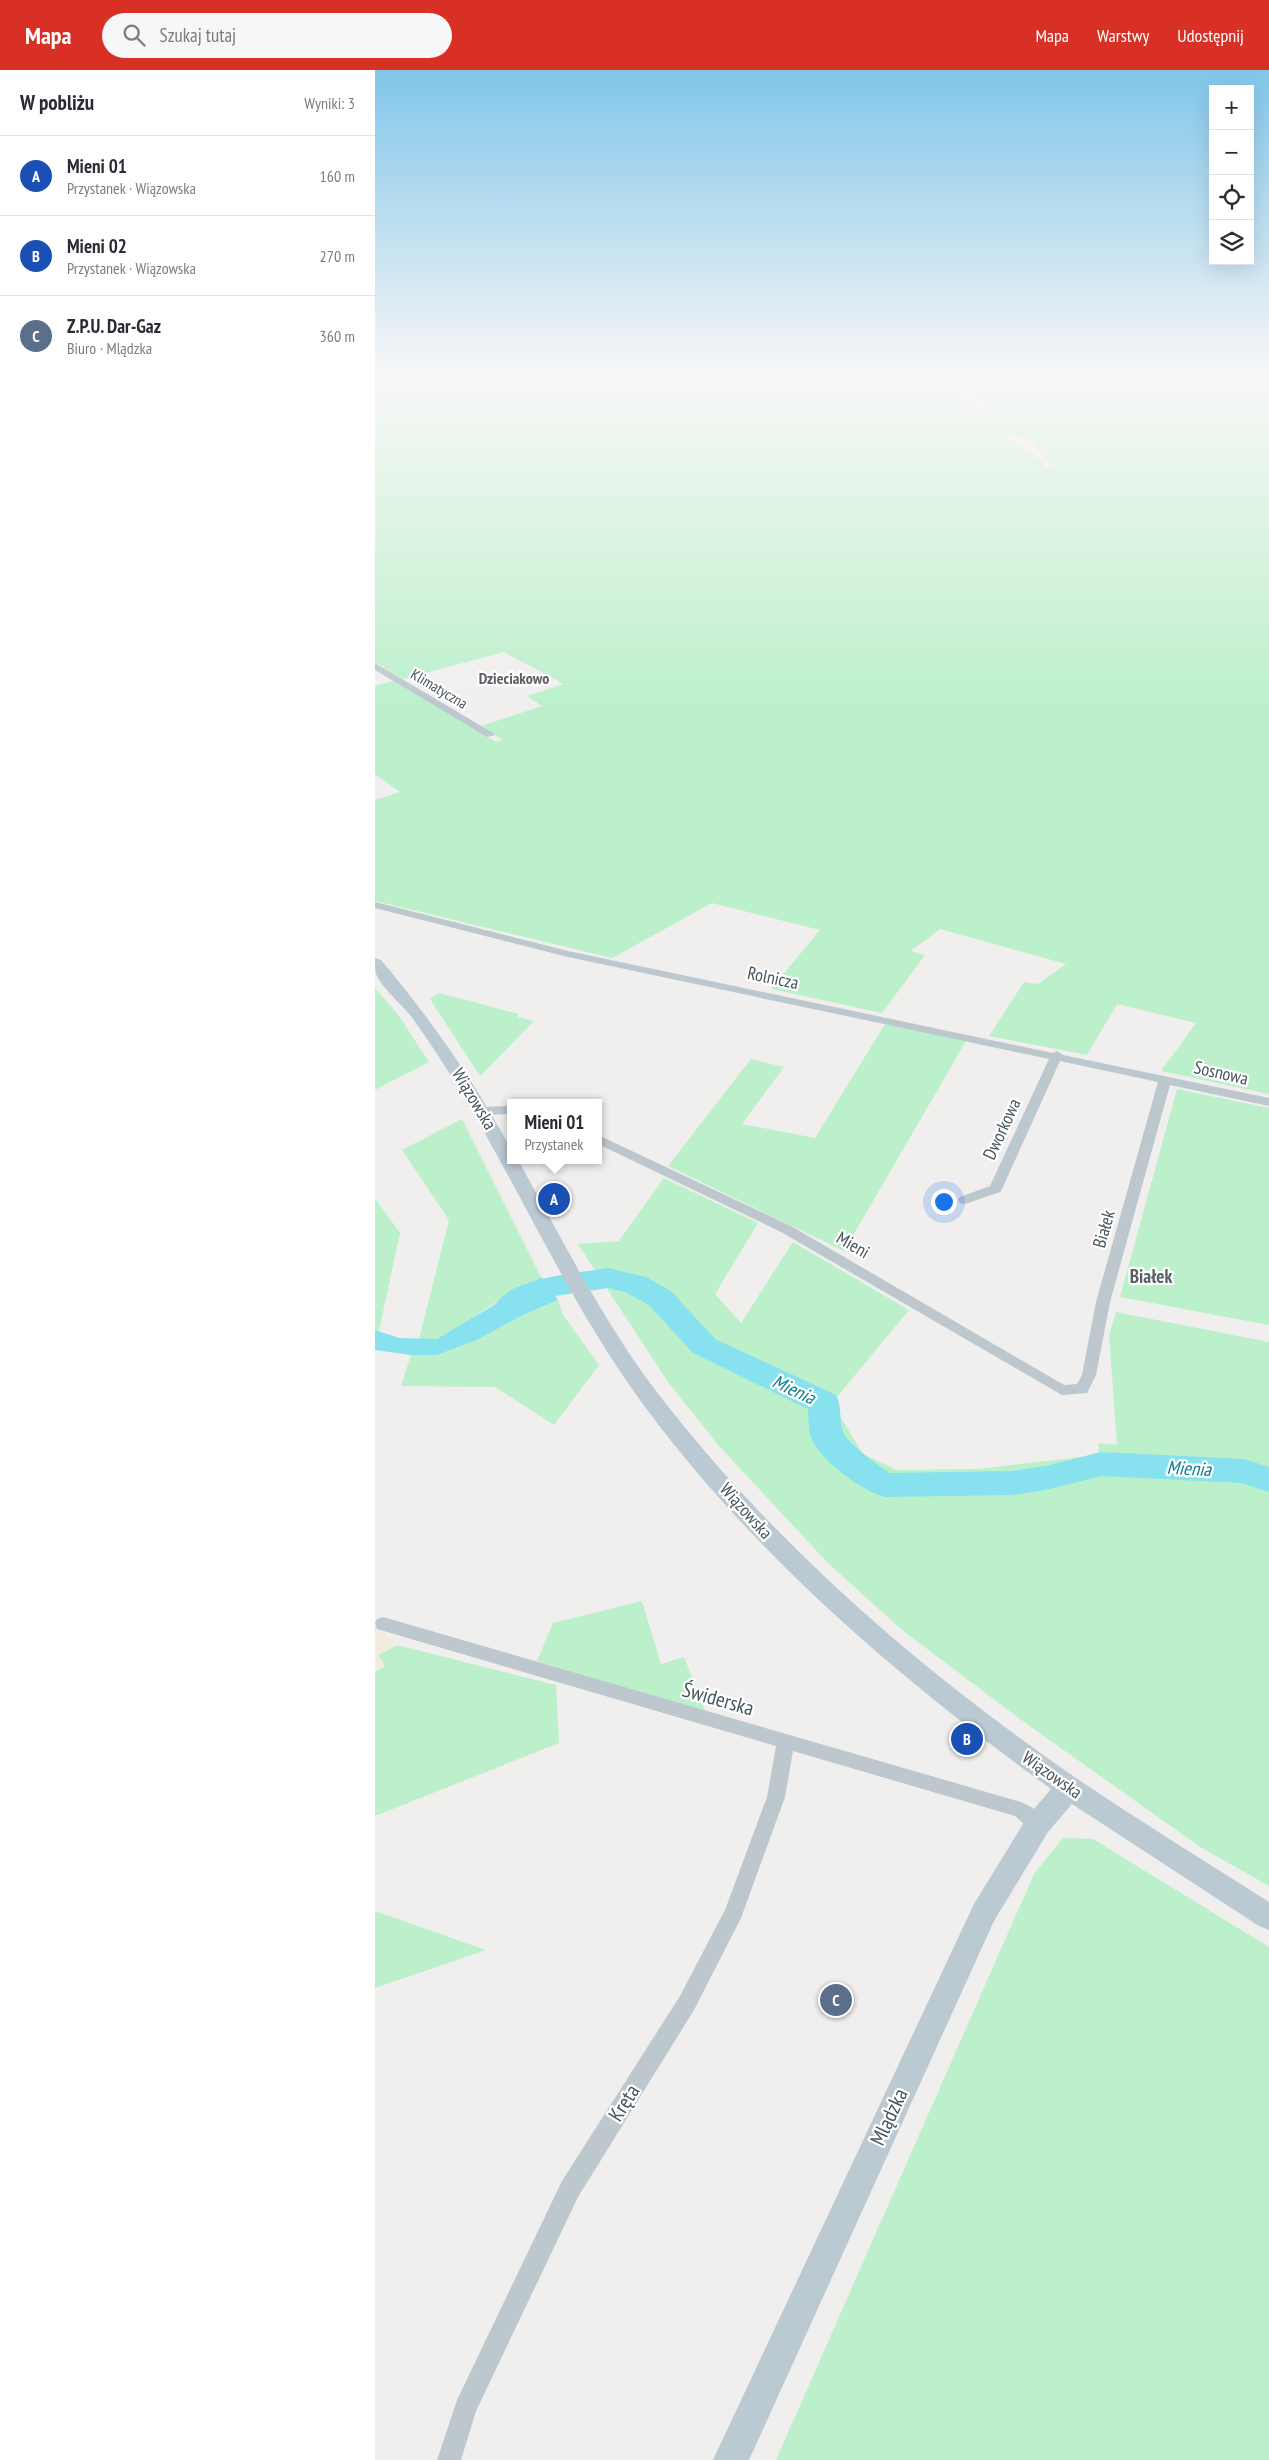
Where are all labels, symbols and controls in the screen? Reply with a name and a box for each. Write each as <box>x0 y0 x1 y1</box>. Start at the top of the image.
search box <box>102 13 452 58</box>
text: Mapa <box>25 20 72 51</box>
icon: search <box>120 21 148 49</box>
text: Szukaj tutaj <box>160 23 236 47</box>
text: Mapa <box>1035 24 1069 47</box>
text: Warstwy <box>1097 24 1149 47</box>
text: Udostępnij <box>1177 24 1244 47</box>
map controls <box>1209 85 1254 265</box>
button: + <box>1209 85 1254 130</box>
text: W pobliżu <box>20 89 94 116</box>
text: Wyniki: 3 <box>304 93 355 113</box>
button: − <box>1209 130 1254 175</box>
text: Mieni 01 <box>67 154 127 178</box>
text: A <box>32 166 40 186</box>
text: 160 m <box>320 166 355 186</box>
button: locate <box>1209 175 1254 220</box>
text: Przystanek · Wiązowska <box>67 178 196 198</box>
button: layers <box>1209 220 1254 265</box>
text: Mieni 02 <box>67 234 127 258</box>
text: B <box>32 246 40 266</box>
text: 270 m <box>320 246 355 266</box>
text: Przystanek · Wiązowska <box>67 258 196 278</box>
text: Z.P.U. Dar-Gaz <box>67 314 161 338</box>
text: C <box>32 326 40 346</box>
text: 360 m <box>320 326 355 346</box>
text: Biuro · Mlądzka <box>67 338 152 358</box>
street label: Klimatyczna <box>407 664 471 713</box>
district label: Dzieciakowo <box>479 668 549 688</box>
street label: Rolnicza <box>745 961 801 994</box>
street label: Sosnowa <box>1192 1055 1250 1090</box>
street label: Wiązowska <box>447 1064 502 1134</box>
street label: Dworkowa <box>977 1095 1026 1163</box>
popup <box>507 1099 602 1164</box>
text: Mieni 01 <box>525 1110 584 1134</box>
text: Przystanek <box>525 1134 583 1154</box>
pin: A <box>538 1180 570 1218</box>
your location <box>931 1189 957 1215</box>
street label: Białek <box>1087 1207 1120 1250</box>
street label: Mieni <box>833 1226 874 1263</box>
district label: Białek <box>1130 1264 1172 1288</box>
water label: Mienia <box>769 1369 820 1410</box>
water label: Mienia <box>1166 1455 1213 1481</box>
street label: Wiązowska <box>715 1478 778 1544</box>
street label: Świderska <box>679 1675 757 1722</box>
pin: B <box>951 1720 983 1758</box>
street label: Wiązowska <box>1018 1746 1087 1804</box>
pin: C <box>820 1981 852 2019</box>
street label: Kręta <box>602 2079 645 2126</box>
street label: Mlądzka <box>864 2084 913 2150</box>

